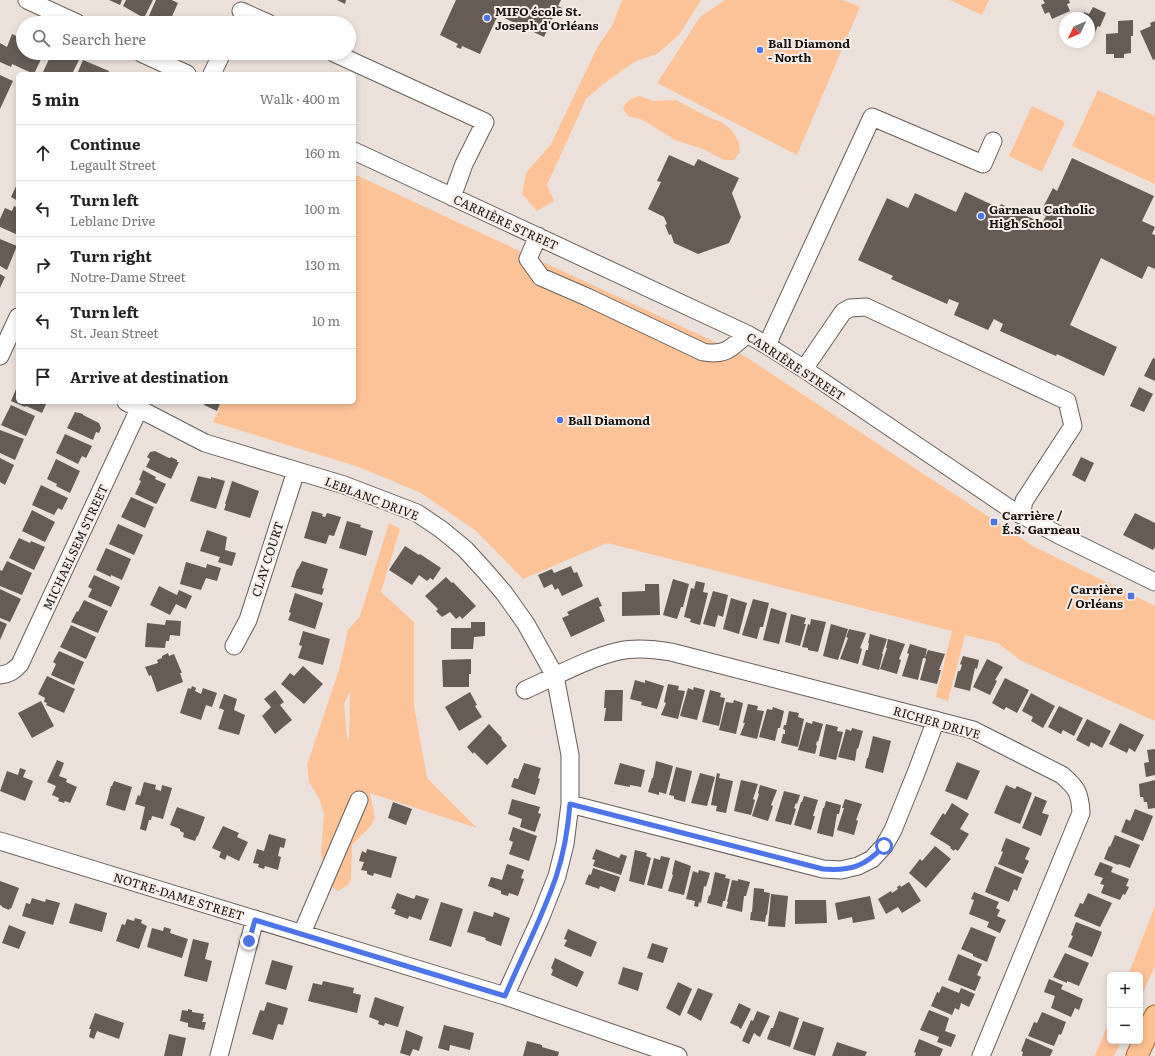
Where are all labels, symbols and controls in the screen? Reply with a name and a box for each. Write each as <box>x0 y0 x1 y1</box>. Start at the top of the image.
place label: MIFO école St. Joseph d'Orléans <box>495 2 598 34</box>
north arrow <box>1059 12 1095 48</box>
marker: MIFO école St. Joseph d'Orléans <box>482 13 492 23</box>
search box <box>16 16 356 60</box>
icon: search <box>30 27 52 49</box>
text: Search here <box>62 27 146 50</box>
place label: Ball Diamond - North <box>768 34 850 66</box>
marker: Ball Diamond - North <box>755 45 765 55</box>
text: 5 min <box>32 86 80 111</box>
text: Walk · 400 m <box>260 89 340 108</box>
text: Continue <box>70 132 140 155</box>
icon: ahead <box>32 142 54 164</box>
text: 160 m <box>305 143 340 162</box>
text: Legault Street <box>70 155 156 174</box>
text: Turn left <box>70 188 139 211</box>
street label: CARRIÈRE STREET <box>451 190 562 254</box>
icon: left <box>32 198 54 220</box>
text: 100 m <box>304 199 340 218</box>
place label: Garneau Catholic High School <box>989 200 1095 232</box>
text: Leblanc Drive <box>70 211 155 230</box>
marker: Garneau Catholic High School <box>976 211 986 221</box>
text: Turn right <box>70 244 152 267</box>
icon: right <box>32 254 54 276</box>
text: 130 m <box>305 255 340 274</box>
text: Notre-Dame Street <box>70 267 186 286</box>
text: Turn left <box>70 300 139 323</box>
icon: left <box>32 310 54 332</box>
text: 10 m <box>312 311 340 330</box>
text: St. Jean Street <box>70 323 159 342</box>
street label: CARRIÈRE STREET <box>743 327 849 405</box>
text: Arrive at destination <box>70 365 229 388</box>
icon: arrive <box>32 366 54 388</box>
place label: Ball Diamond <box>568 411 650 429</box>
marker: Ball Diamond <box>555 415 565 425</box>
street label: LEBLANC DRIVE <box>322 472 422 524</box>
street label: MICHAELSEM STREET <box>38 481 112 613</box>
place label: Carrière / É.S. Garneau <box>1002 506 1080 538</box>
marker: Carrière / É.S. Garneau <box>989 517 999 527</box>
street label: CLAY COURT <box>246 519 288 599</box>
place label: Carrière / Orléans <box>1067 580 1123 612</box>
marker: Carrière / Orléans <box>1126 591 1136 601</box>
street label: RICHER DRIVE <box>891 701 983 743</box>
route start <box>875 837 893 855</box>
street label: NOTRE-DAME STREET <box>111 868 247 925</box>
route end <box>240 932 258 950</box>
map controls <box>1107 972 1143 1044</box>
button: + <box>1107 972 1143 1008</box>
button: − <box>1107 1008 1143 1044</box>

